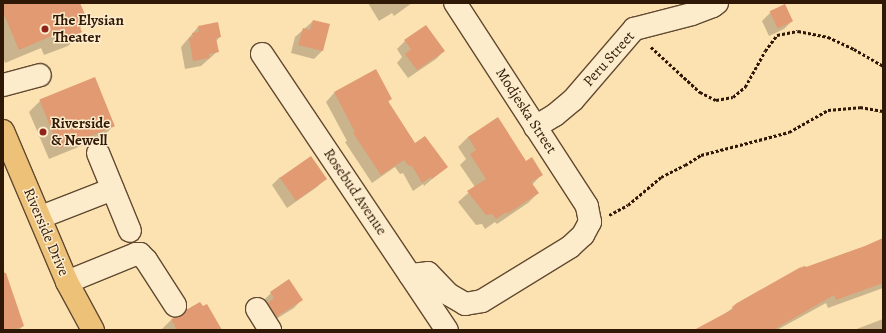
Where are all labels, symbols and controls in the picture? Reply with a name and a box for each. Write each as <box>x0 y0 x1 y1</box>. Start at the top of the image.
place label: The Elysian Theater <box>53 11 124 46</box>
marker: The Elysian Theater <box>40 24 50 34</box>
street label: Peru Street <box>580 28 638 90</box>
street label: Modjeska Street <box>492 65 560 157</box>
place label: Riverside & Newell <box>51 114 110 149</box>
marker: Riverside & Newell <box>38 127 48 137</box>
street label: Rosebud Avenue <box>319 145 391 239</box>
street label: Riverside Drive <box>19 185 73 279</box>

